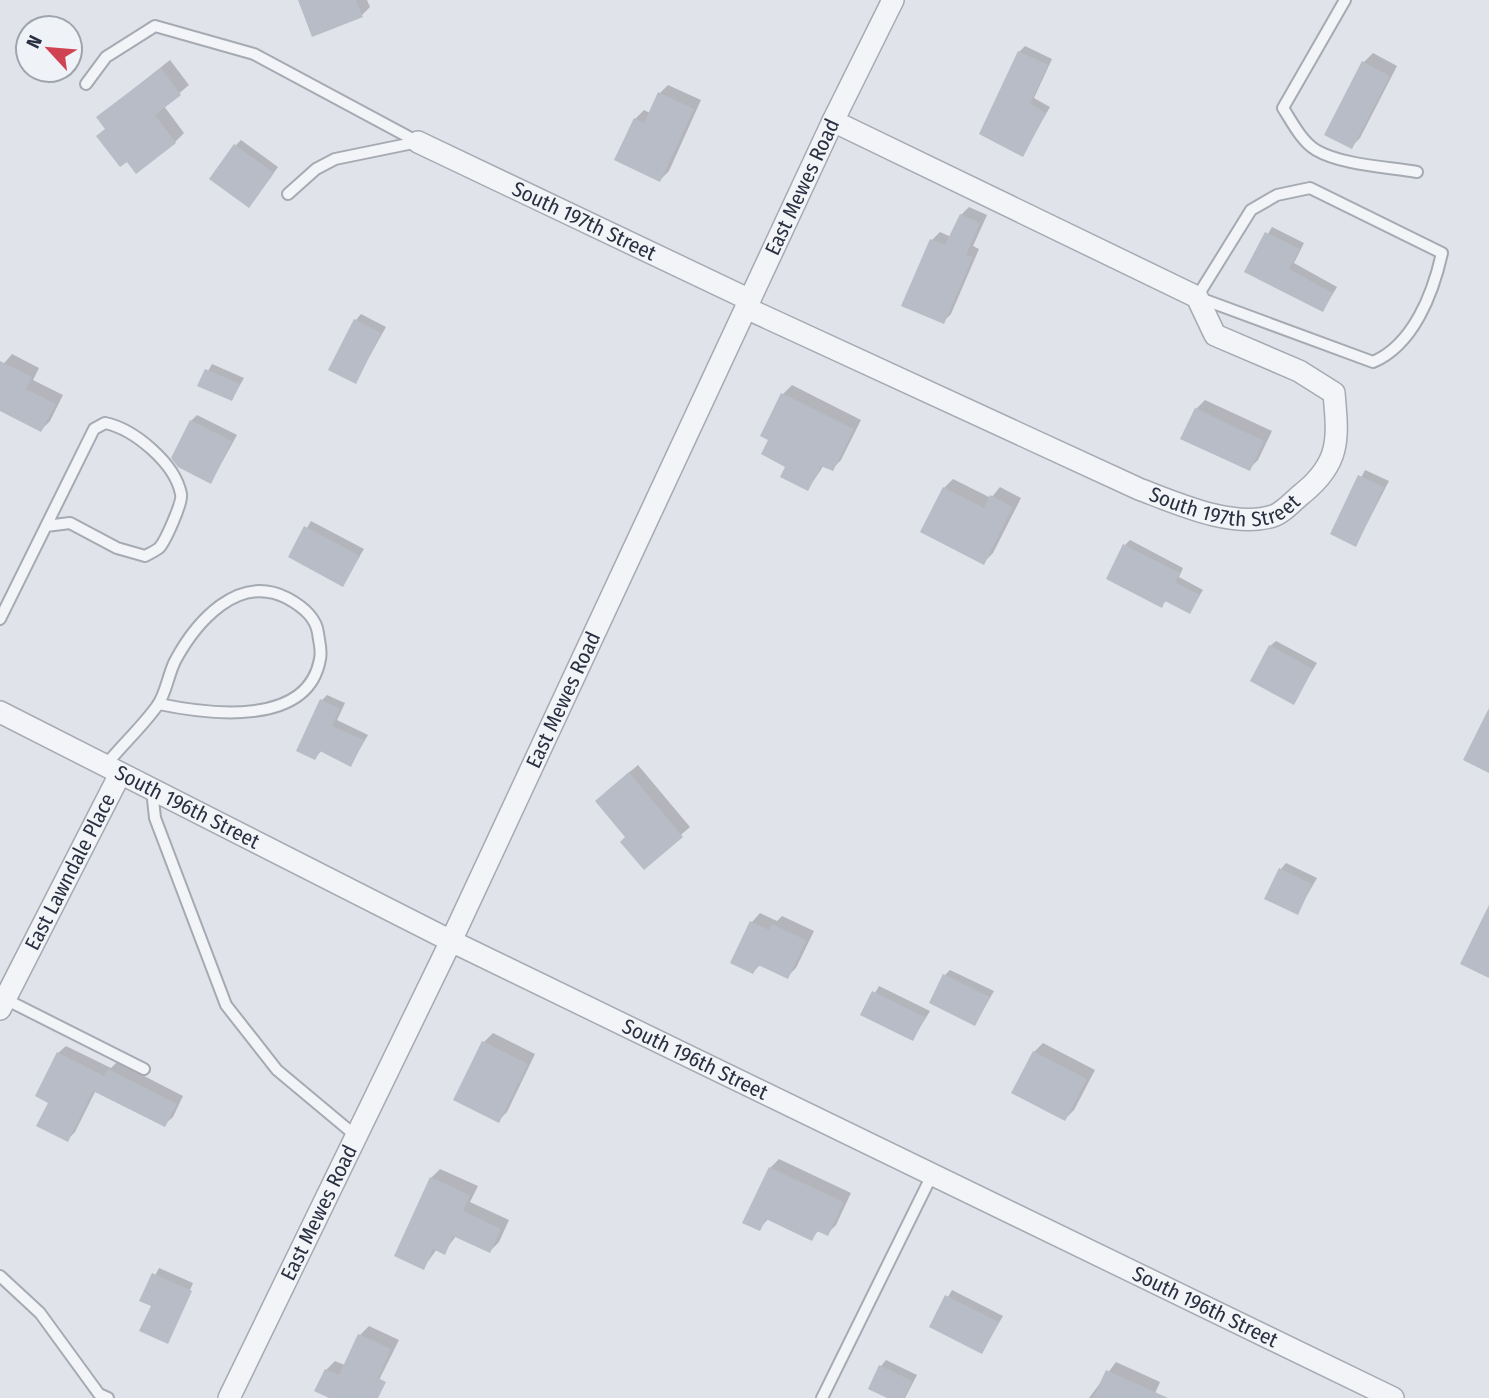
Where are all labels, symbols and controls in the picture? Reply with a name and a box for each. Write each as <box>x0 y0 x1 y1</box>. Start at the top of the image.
north arrow <box>14 14 84 84</box>
text: N <box>21 32 47 52</box>
street label: East Mewes Road <box>759 115 845 259</box>
street label: South 197th Street <box>508 176 661 266</box>
street label: South 197th Street <box>1145 477 1301 503</box>
text: South 197th Street <box>1145 481 1305 533</box>
street label: East Mewes Road <box>520 628 606 772</box>
street label: South 196th Street <box>111 760 264 855</box>
street label: East Lawndale Place <box>19 789 121 955</box>
street label: South 196th Street <box>618 1013 772 1106</box>
street label: East Mewes Road <box>275 1141 363 1285</box>
street label: South 196th Street <box>1128 1261 1282 1353</box>

